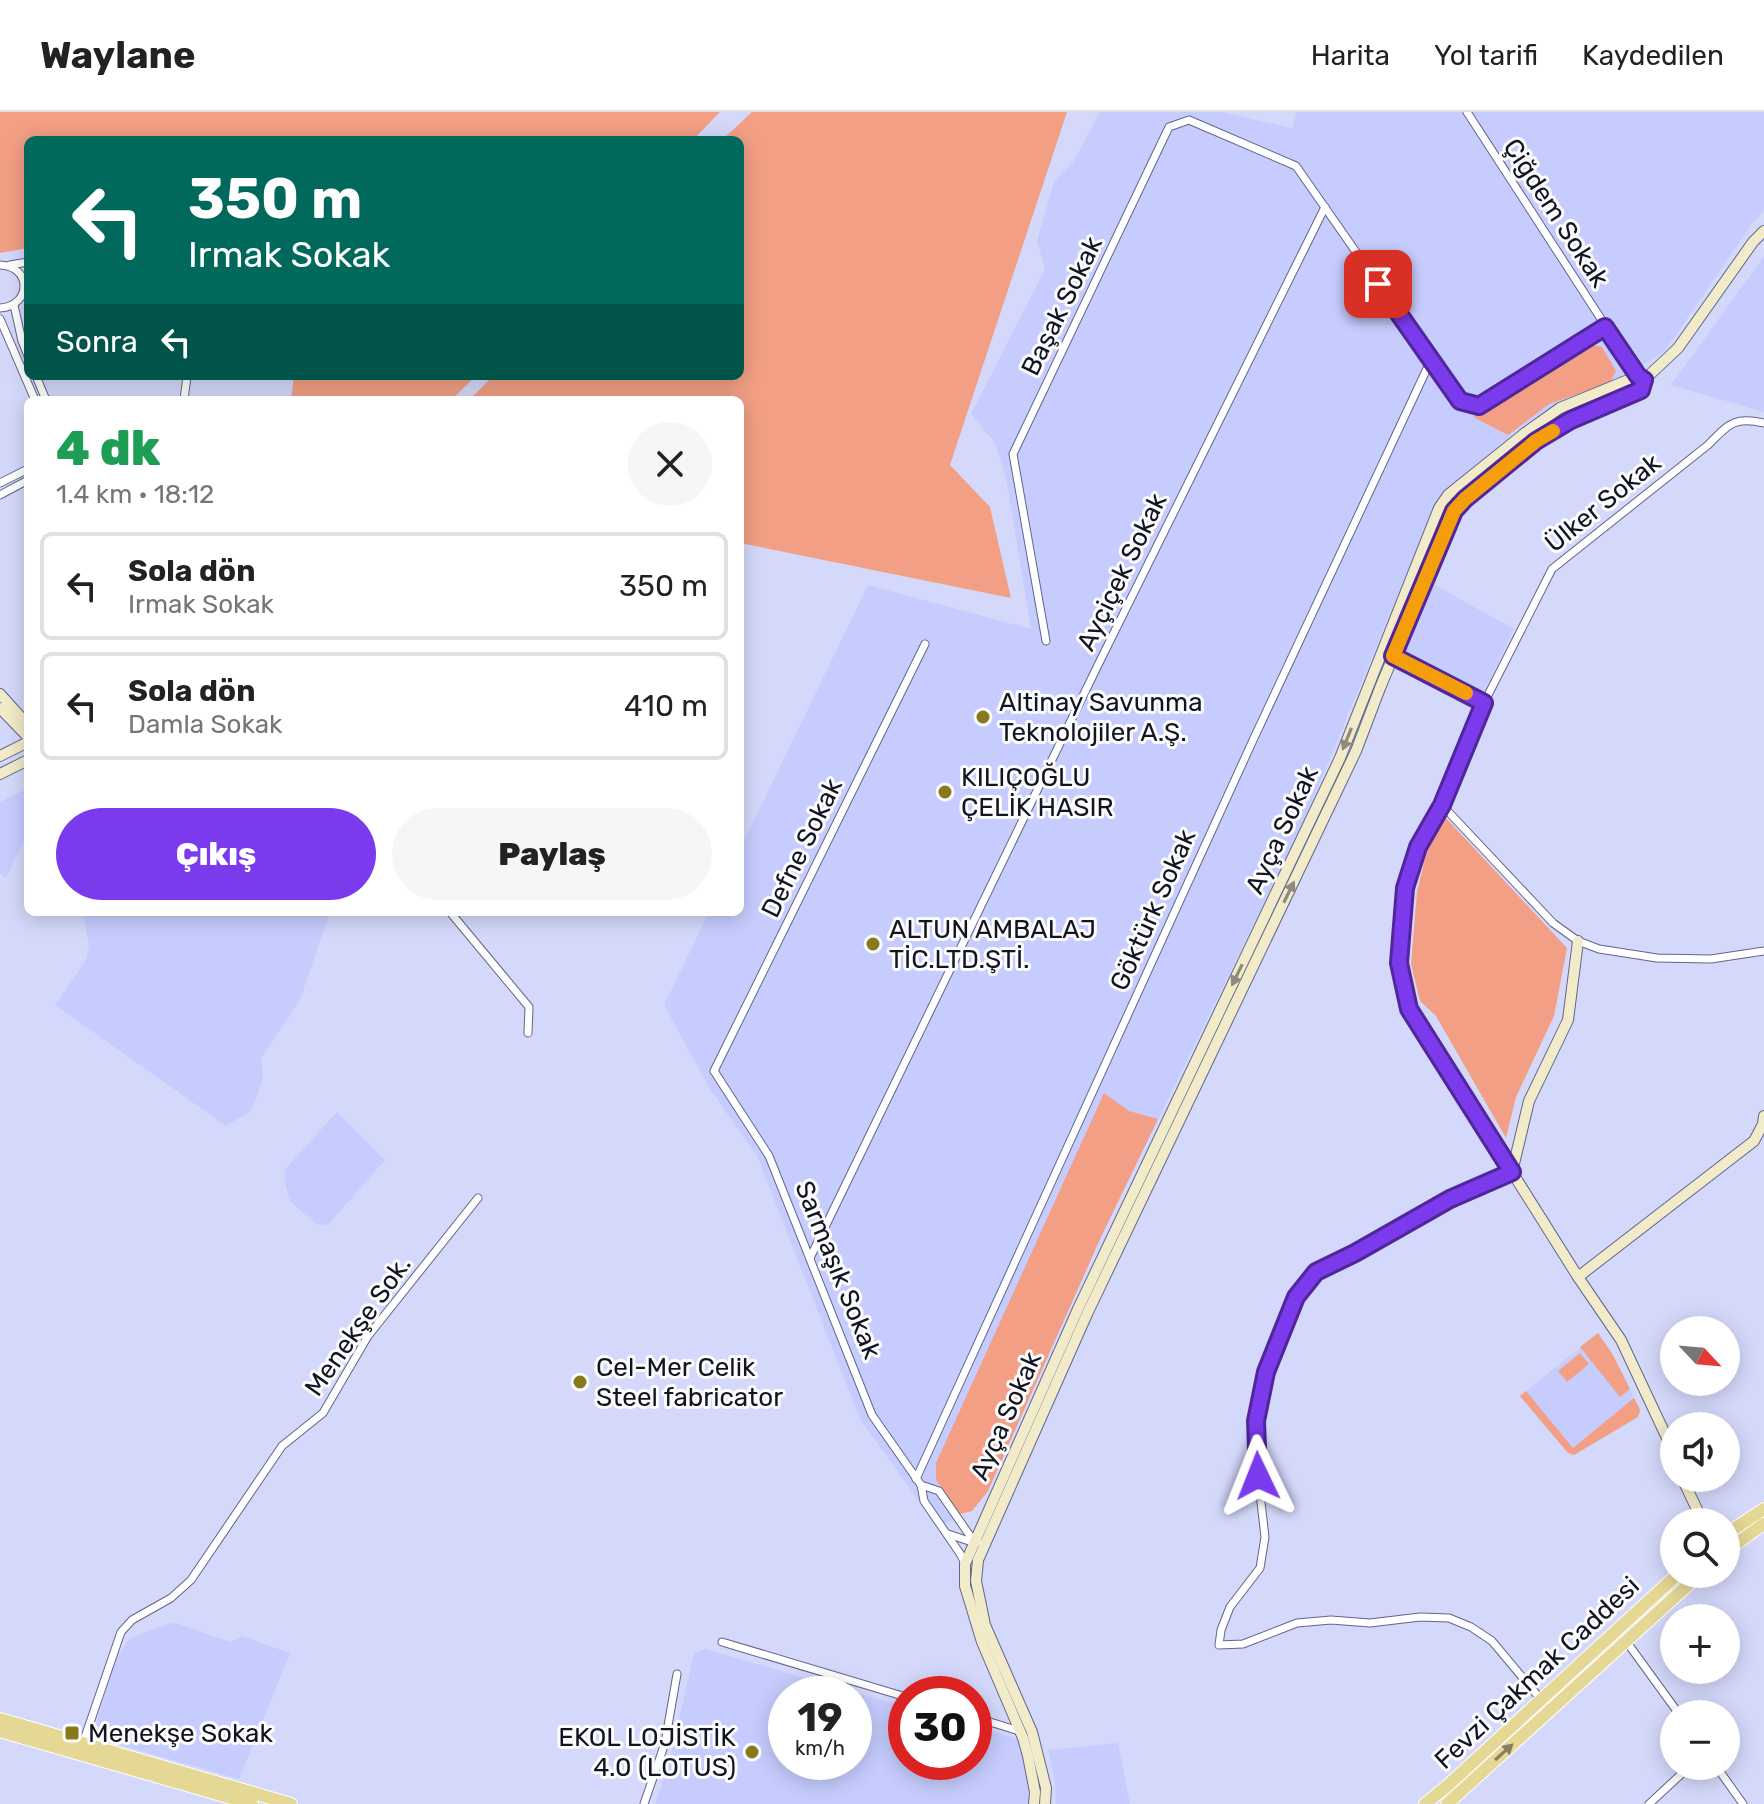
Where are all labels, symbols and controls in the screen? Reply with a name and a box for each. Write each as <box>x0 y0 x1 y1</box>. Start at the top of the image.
text: Waylane <box>40 32 196 78</box>
text: Harita <box>1311 39 1390 72</box>
text: Yol tarifi <box>1434 39 1538 72</box>
text: Kaydedilen <box>1582 39 1724 72</box>
street label: Çiğdem Sokak <box>1497 133 1616 293</box>
text: 350 m <box>188 166 362 232</box>
icon: left <box>56 168 160 272</box>
street label: Başak Sokak <box>1015 231 1109 381</box>
text: Irmak Sokak <box>188 233 390 276</box>
pin <box>1344 250 1412 318</box>
icon: arrive <box>1356 262 1400 306</box>
icon: left <box>154 320 198 364</box>
text: Sonra <box>56 324 138 360</box>
text: 4 dk <box>56 420 160 477</box>
button: close <box>628 422 712 506</box>
street label: Ülker Sokak <box>1539 447 1667 559</box>
text: 1.4 km · 18:12 <box>56 479 214 510</box>
street label: Ayçiçek Sokak <box>1070 488 1174 656</box>
text: Sola dön <box>128 553 255 589</box>
icon: left <box>60 564 104 608</box>
text: 350 m <box>619 568 708 604</box>
text: Irmak Sokak <box>128 589 274 620</box>
text: Sola dön <box>128 673 255 709</box>
icon: left <box>60 684 104 728</box>
place label: Altinay Savunma Teknolojiler A.Ş. <box>999 687 1203 748</box>
text: 410 m <box>624 688 708 724</box>
marker: Altinay Savunma Teknolojiler A.Ş. <box>974 708 992 726</box>
text: Damla Sokak <box>128 709 282 740</box>
one-way arrow <box>1341 727 1354 751</box>
street label: Ayça Sokak <box>1239 761 1325 899</box>
place label: KILIÇOĞLU ÇELİK HASIR <box>961 762 1114 823</box>
street label: Defne Sokak <box>755 773 849 923</box>
marker: KILIÇOĞLU ÇELİK HASIR <box>936 783 954 801</box>
button: Çıkış <box>56 808 376 900</box>
button: Paylaş <box>392 808 712 900</box>
street label: Göktürk Sokak <box>1104 824 1203 995</box>
one-way arrow <box>1282 881 1296 904</box>
place label: ALTUN AMBALAJ TİC.LTD.ŞTİ. <box>889 914 1096 975</box>
marker: ALTUN AMBALAJ TİC.LTD.ŞTİ. <box>864 935 882 953</box>
one-way arrow <box>1230 963 1244 987</box>
street label: Sarmaşık Sokak <box>788 1177 888 1364</box>
street label: Menekşe Sok. <box>298 1250 418 1402</box>
north arrow <box>1660 1316 1740 1396</box>
map controls <box>1660 1316 1740 1780</box>
street label: Ayça Sokak <box>964 1346 1048 1485</box>
place label: Cel-Mer Celik Steel fabricator <box>596 1352 783 1413</box>
marker: Cel-Mer Celik Steel fabricator <box>571 1373 589 1391</box>
button: sound <box>1660 1412 1740 1492</box>
position arrow <box>1216 1434 1300 1518</box>
button: search <box>1660 1508 1740 1588</box>
street label: Fevzi Çakmak Caddesi <box>1428 1570 1646 1776</box>
button: + <box>1660 1604 1740 1684</box>
speed limit sign: 30 <box>888 1676 992 1780</box>
text: 19 <box>797 1694 843 1741</box>
button: − <box>1660 1700 1740 1780</box>
place label: Menekşe Sokak <box>88 1718 273 1749</box>
place label: EKOL LOJİSTİK 4.0 (LOTUS) <box>558 1722 736 1783</box>
marker: Menekşe Sokak <box>63 1724 81 1742</box>
text: km/h <box>795 1736 845 1760</box>
marker: EKOL LOJİSTİK 4.0 (LOTUS) <box>743 1743 761 1761</box>
one-way arrow <box>1495 1743 1514 1761</box>

